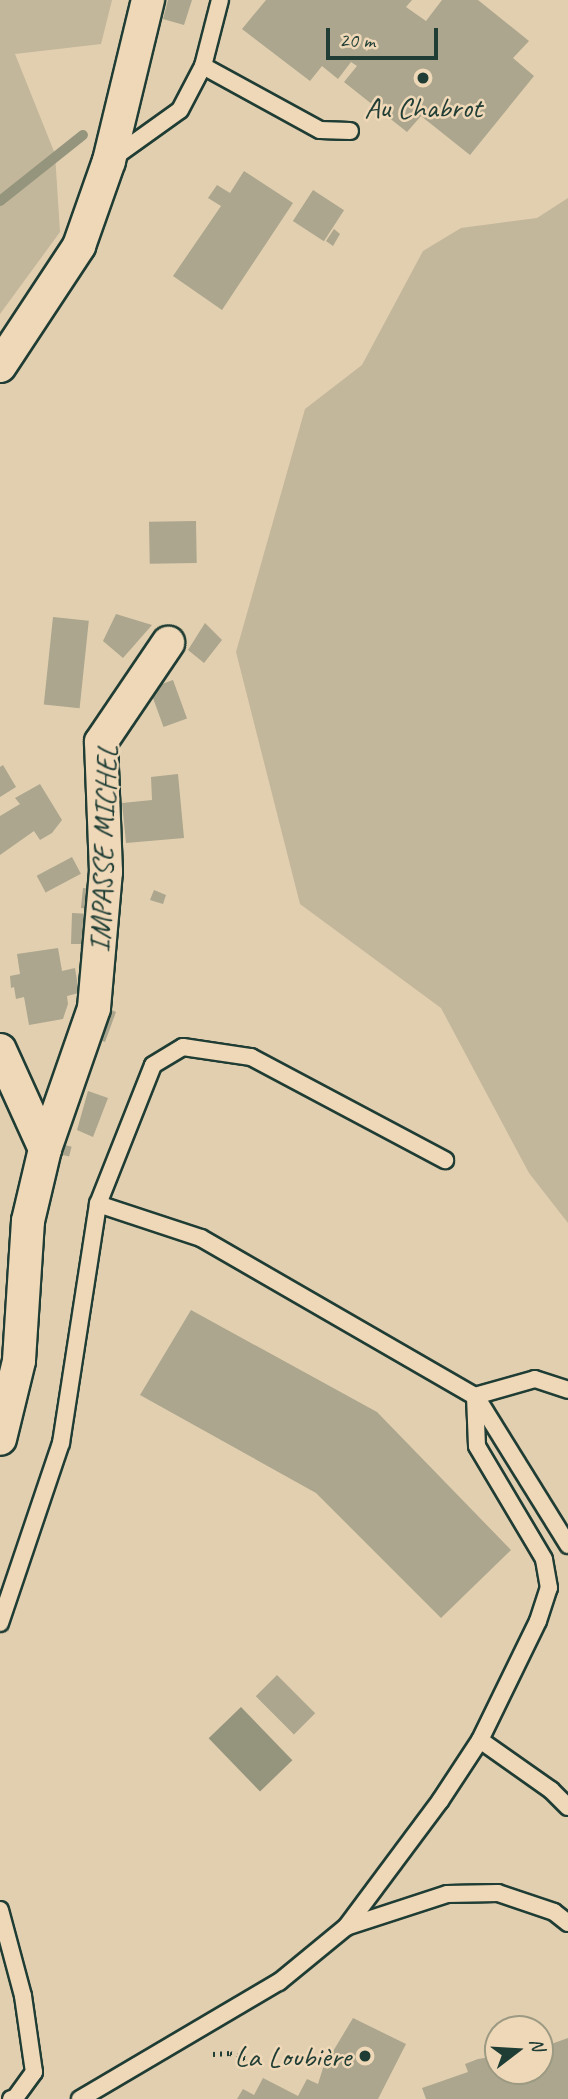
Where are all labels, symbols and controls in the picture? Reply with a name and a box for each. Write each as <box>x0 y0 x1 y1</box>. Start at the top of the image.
scale bar <box>330 14 442 58</box>
text: 20 m <box>339 27 375 53</box>
marker: Au Chabrot <box>415 70 431 86</box>
place label: Au Chabrot <box>364 89 482 125</box>
street label: IMPASSE MICHEL <box>81 745 125 953</box>
north arrow <box>484 2015 554 2085</box>
text: N <box>524 2035 550 2054</box>
place label: La Loubière <box>234 2038 351 2074</box>
marker: La Loubière <box>357 2048 373 2064</box>

